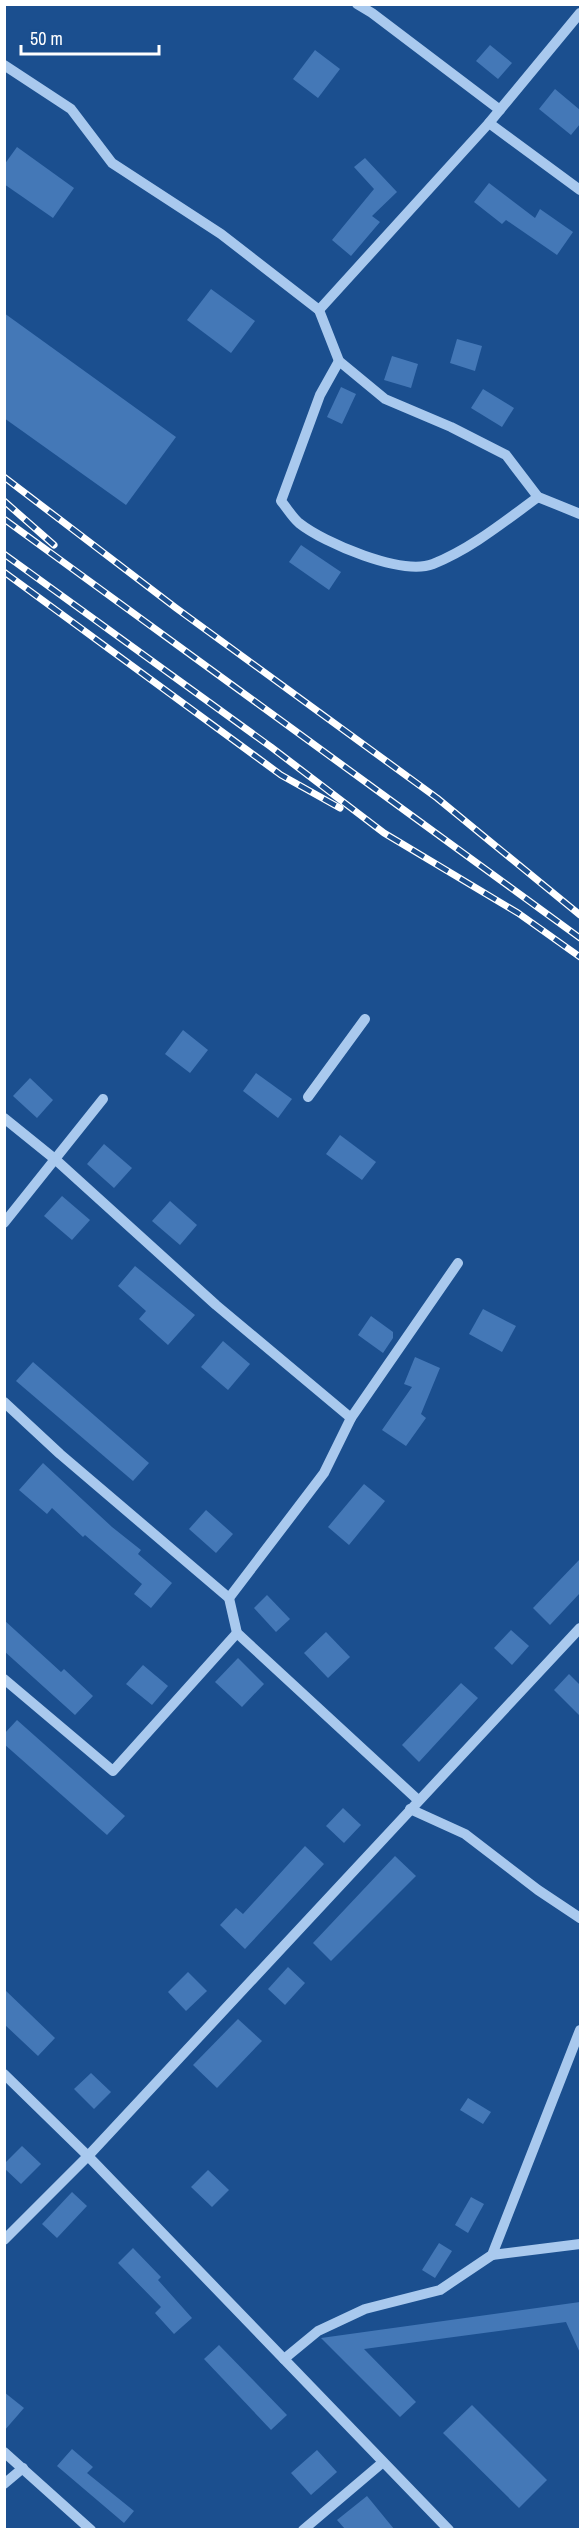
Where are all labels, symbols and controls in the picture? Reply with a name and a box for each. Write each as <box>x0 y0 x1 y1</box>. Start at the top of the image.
scale bar <box>21 18 159 56</box>
text: 50 m <box>30 26 63 51</box>

